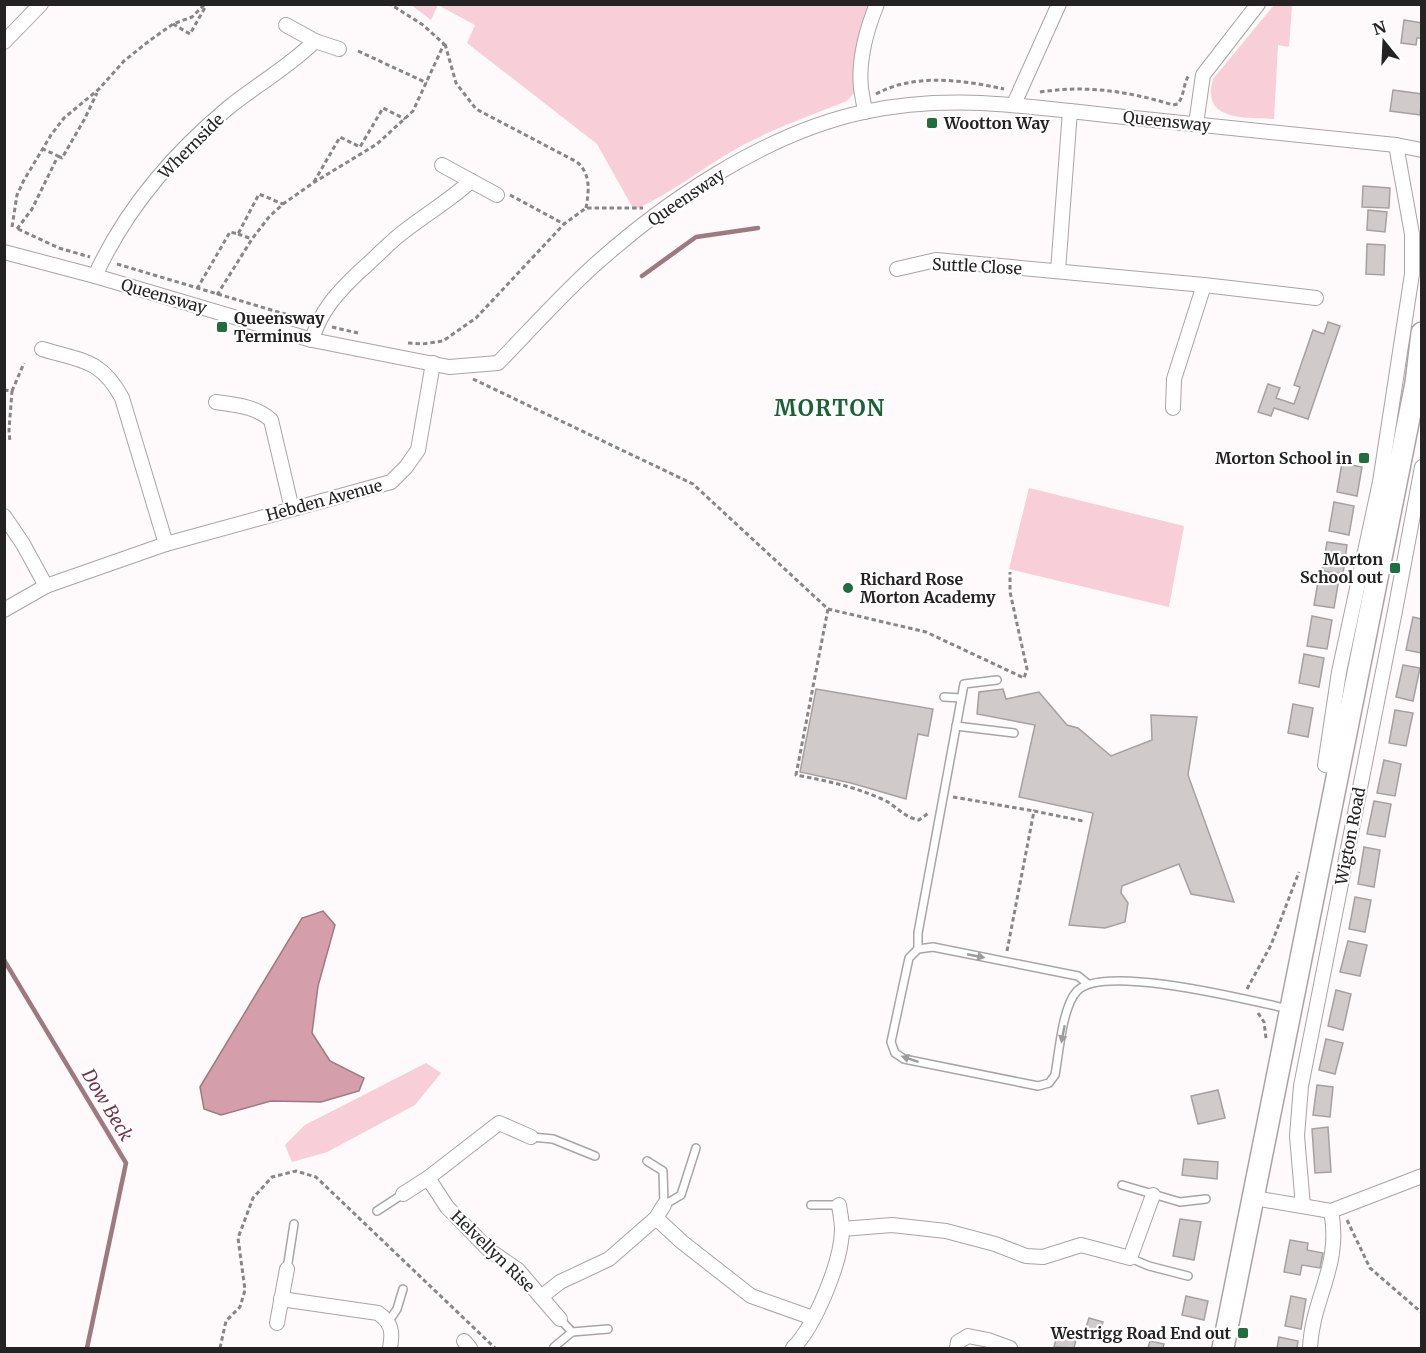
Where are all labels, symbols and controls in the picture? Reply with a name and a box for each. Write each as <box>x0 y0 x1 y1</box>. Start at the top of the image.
north arrow <box>1354 12 1414 72</box>
text: N <box>1370 16 1389 39</box>
street label: Queensway <box>1122 106 1213 136</box>
street label: Whernside <box>154 109 228 183</box>
place label: Wootton Way <box>943 113 1050 133</box>
marker: Wootton Way <box>925 116 939 130</box>
street label: Queensway <box>644 164 729 230</box>
street label: Suttle Close <box>932 254 1022 278</box>
street label: Queensway <box>119 274 210 318</box>
place label: Queensway Terminus <box>234 308 325 346</box>
marker: Queensway Terminus <box>215 320 229 334</box>
district label: MORTON <box>774 394 886 422</box>
place label: Morton School in <box>1215 448 1352 468</box>
marker: Morton School in <box>1357 451 1371 465</box>
street label: Hebden Avenue <box>264 475 384 525</box>
place label: Morton School out <box>1300 549 1384 587</box>
marker: Morton School out <box>1388 561 1402 575</box>
place label: Richard Rose Morton Academy <box>860 569 996 607</box>
marker: Richard Rose Morton Academy <box>841 581 855 595</box>
street label: Wigton Road <box>1331 785 1369 888</box>
one-way arrow <box>967 952 986 961</box>
one-way arrow <box>1058 1024 1067 1043</box>
one-way arrow <box>900 1054 918 1064</box>
water label: Dow Beck <box>76 1064 138 1145</box>
street label: Helvellyn Rise <box>447 1206 539 1296</box>
place label: Westrigg Road End out <box>1050 1323 1232 1343</box>
marker: Westrigg Road End out <box>1236 1326 1250 1340</box>

